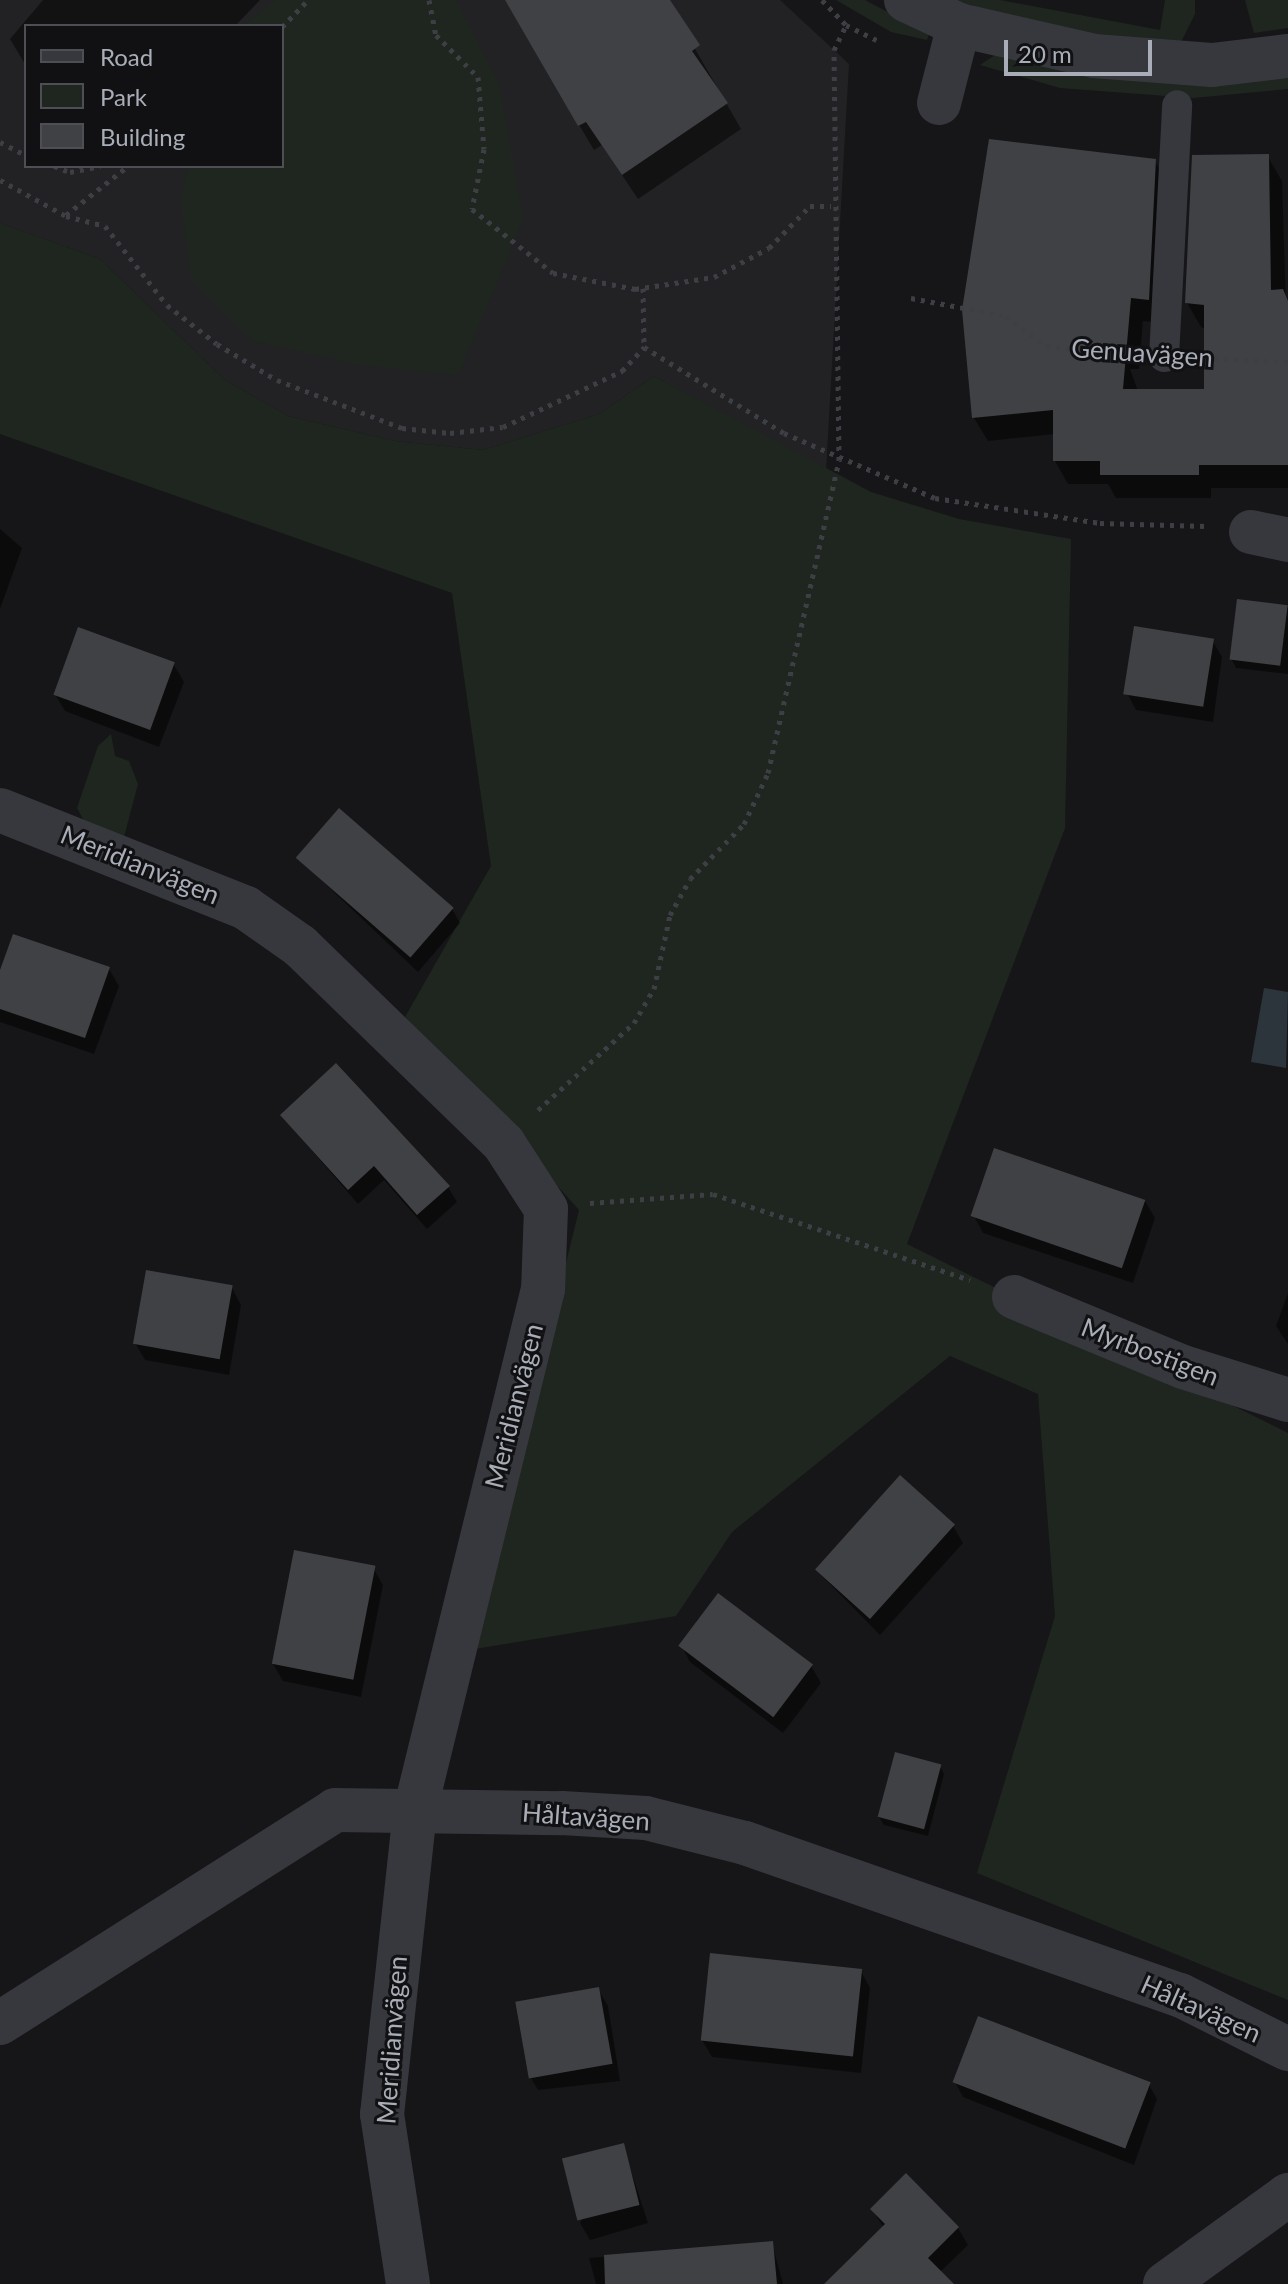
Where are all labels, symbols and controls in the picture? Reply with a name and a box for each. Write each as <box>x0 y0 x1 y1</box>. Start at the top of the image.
legend <box>24 24 284 168</box>
scale bar <box>1008 24 1156 74</box>
text: 20 m <box>1018 39 1072 68</box>
text: Road <box>100 42 153 71</box>
text: Park <box>100 82 147 111</box>
text: Building <box>100 122 185 151</box>
street label: Genuavägen <box>1070 332 1214 374</box>
street label: Meridianvägen <box>56 819 224 911</box>
street label: Myrbostigen <box>1077 1311 1223 1393</box>
street label: Meridianvägen <box>478 1320 550 1492</box>
street label: Håltavägen <box>521 1797 651 1837</box>
street label: Meridianvägen <box>371 1955 413 2125</box>
street label: Håltavägen <box>1136 1969 1266 2049</box>

